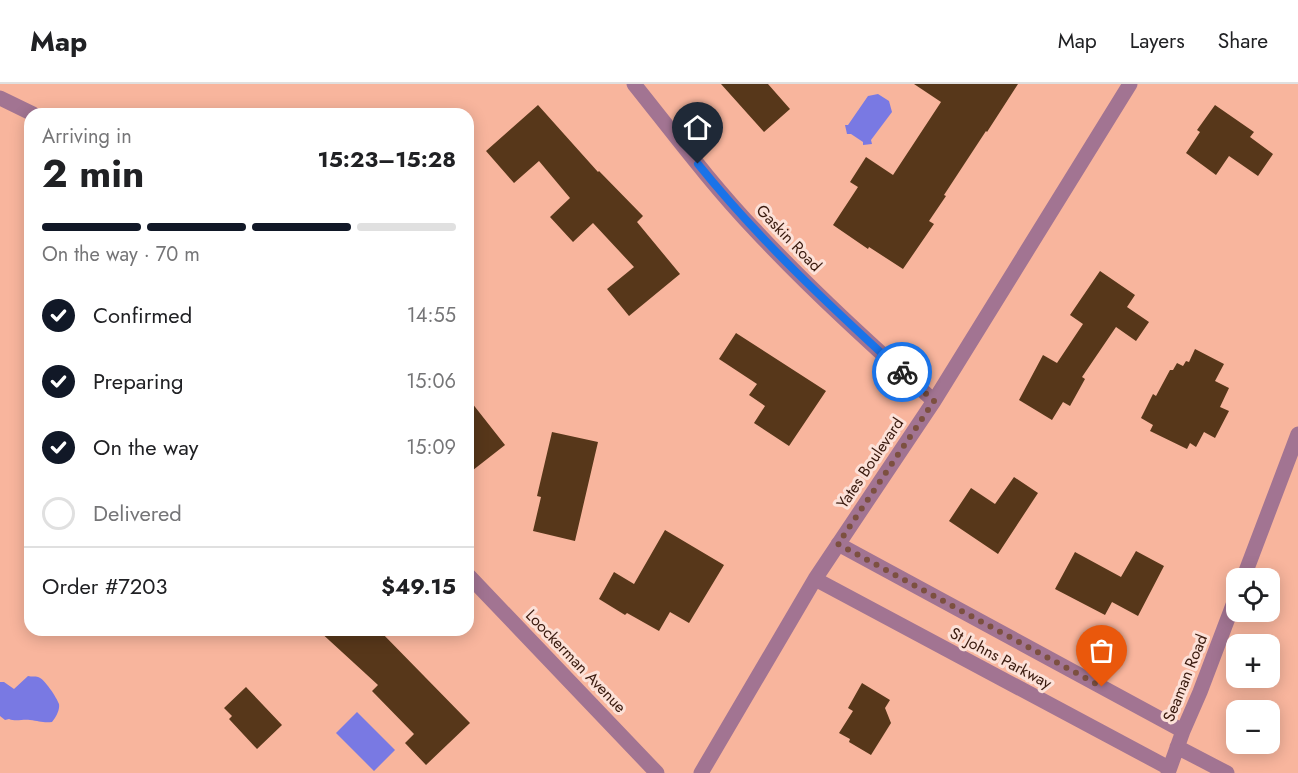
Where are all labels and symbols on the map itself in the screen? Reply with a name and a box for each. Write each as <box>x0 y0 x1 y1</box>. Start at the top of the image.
pin <box>672 102 723 164</box>
street label: Gaskin Road <box>751 199 827 277</box>
courier <box>872 342 932 402</box>
street label: Yates Boulevard <box>831 413 909 513</box>
street label: Loockerman Avenue <box>520 604 632 718</box>
street label: St Johns Parkway <box>946 621 1057 695</box>
pin <box>1076 625 1127 687</box>
street label: Seaman Road <box>1157 631 1213 725</box>

